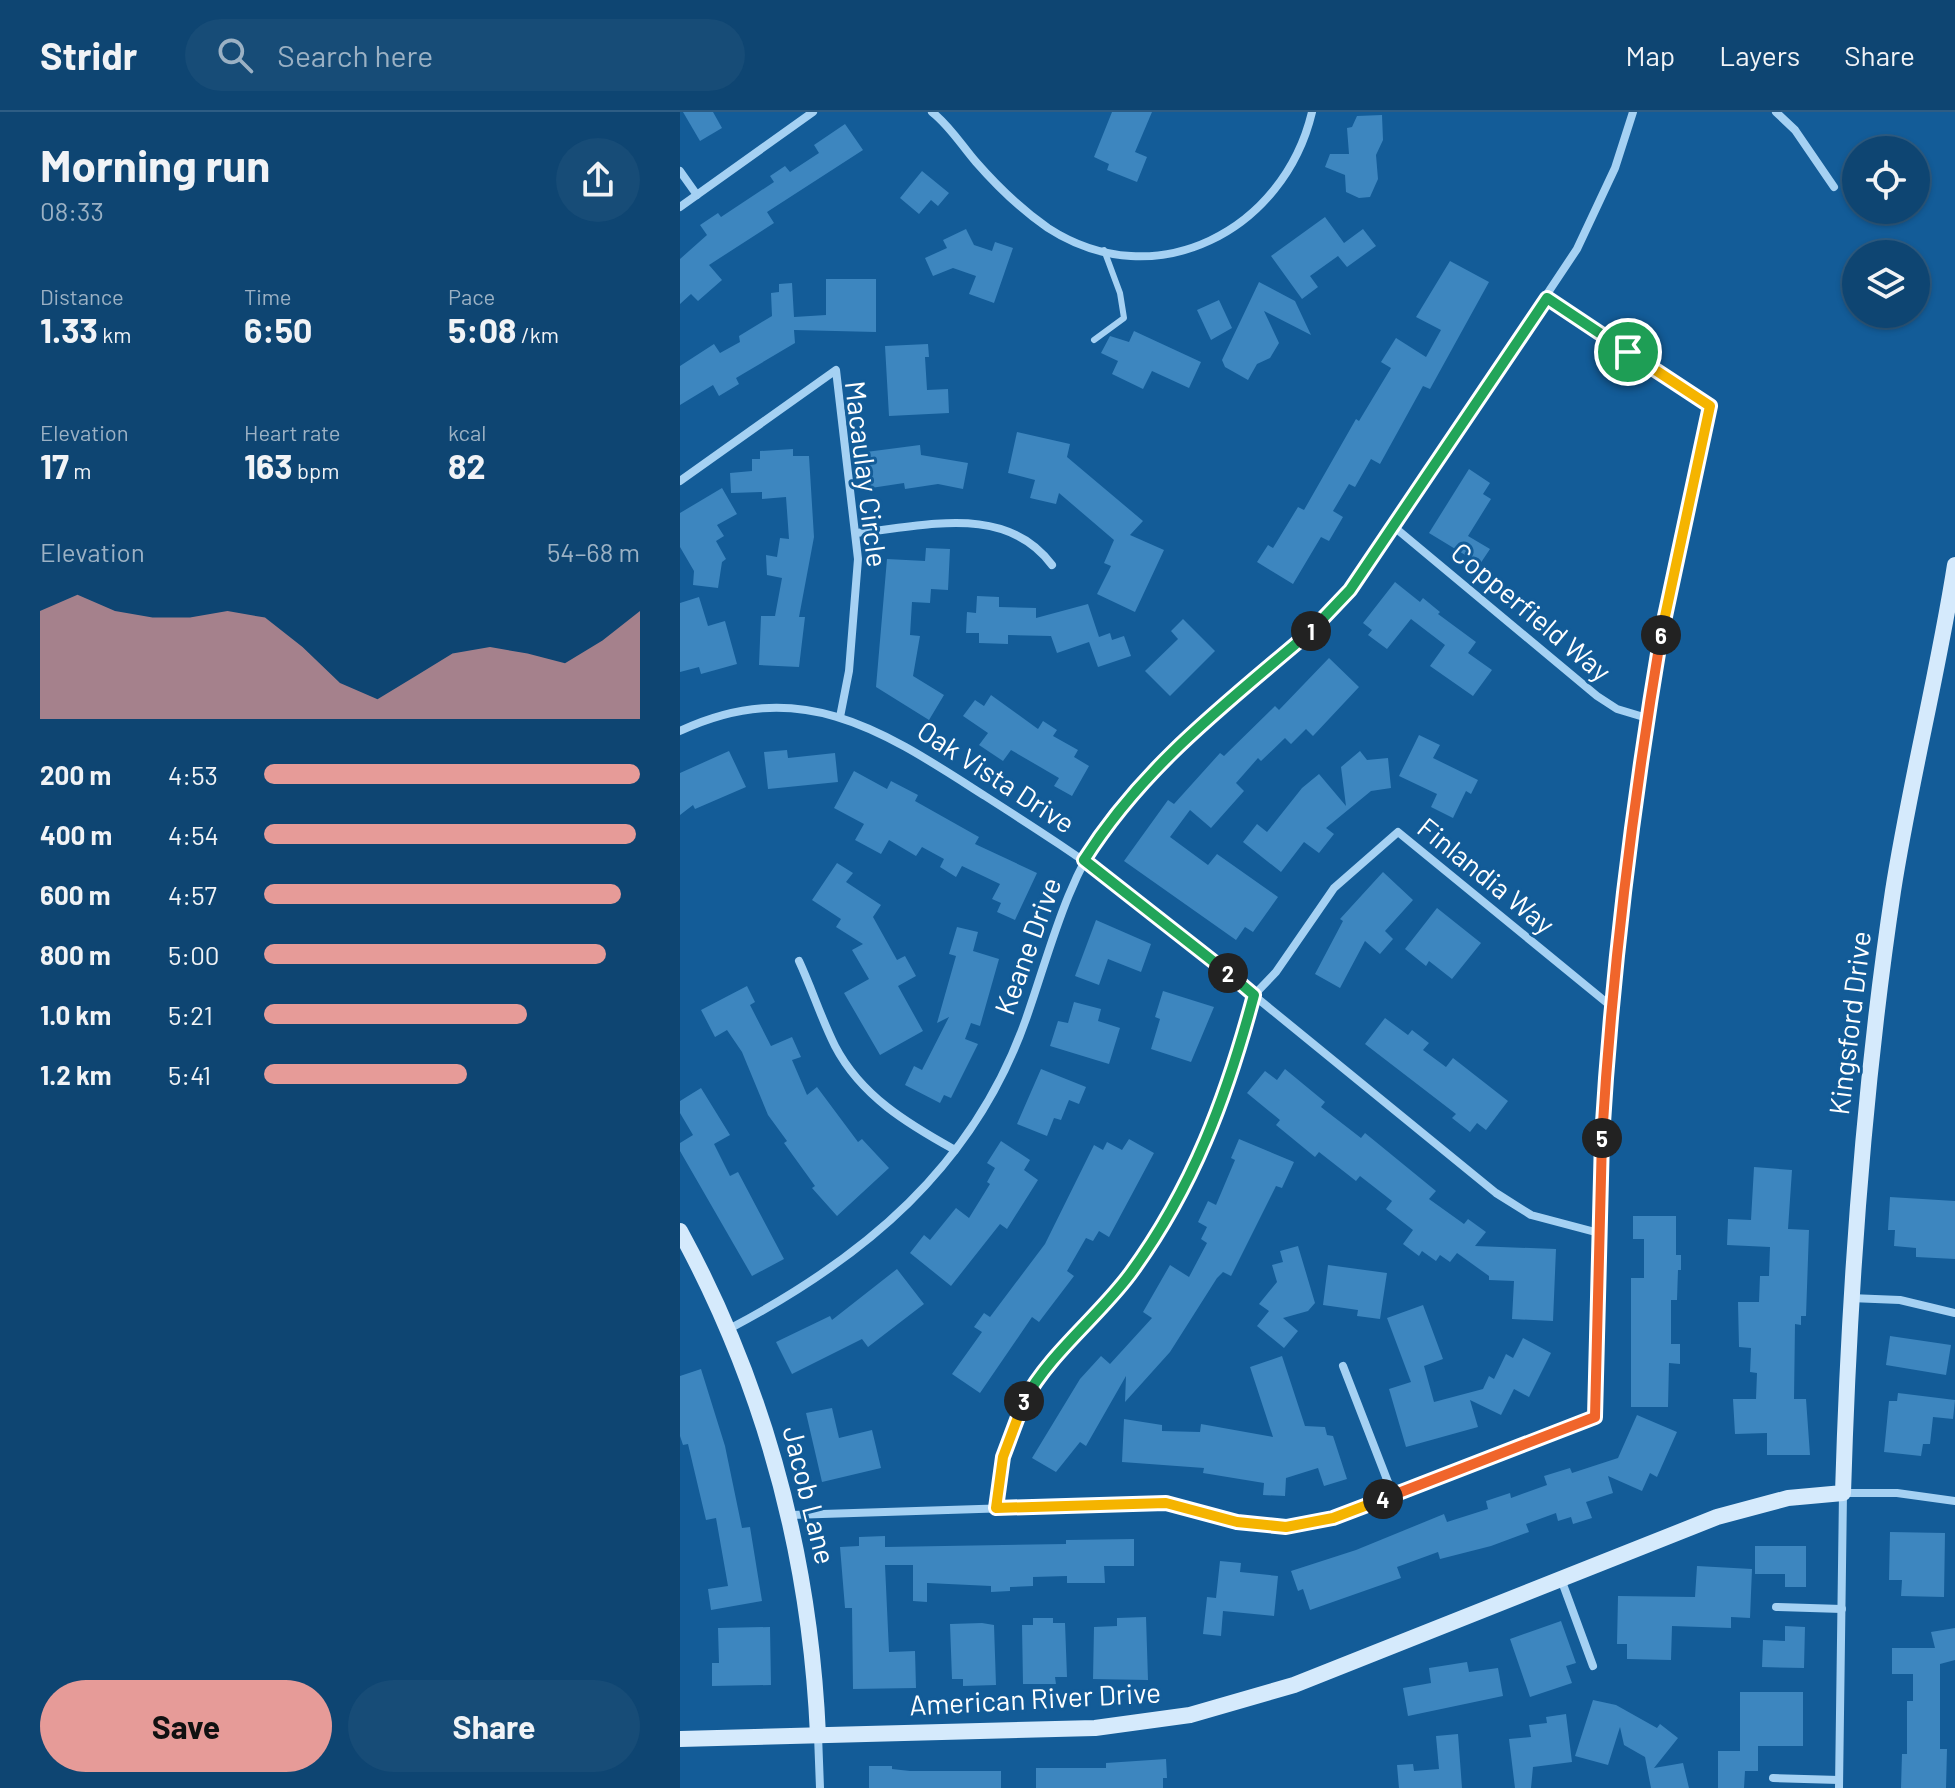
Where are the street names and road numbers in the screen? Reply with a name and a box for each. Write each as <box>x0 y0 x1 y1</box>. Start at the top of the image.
street label: Macaulay Circle <box>839 379 895 569</box>
street label: Copperfield Way <box>1445 535 1618 688</box>
street label: Oak Vista Drive <box>912 713 1082 840</box>
street label: Finlandia Way <box>1411 810 1562 941</box>
street label: Keane Drive <box>987 872 1068 1019</box>
street label: Kingsford Drive <box>1821 929 1877 1117</box>
street label: Jacob Lane <box>776 1422 844 1567</box>
street label: American River Drive <box>908 1674 1162 1722</box>

